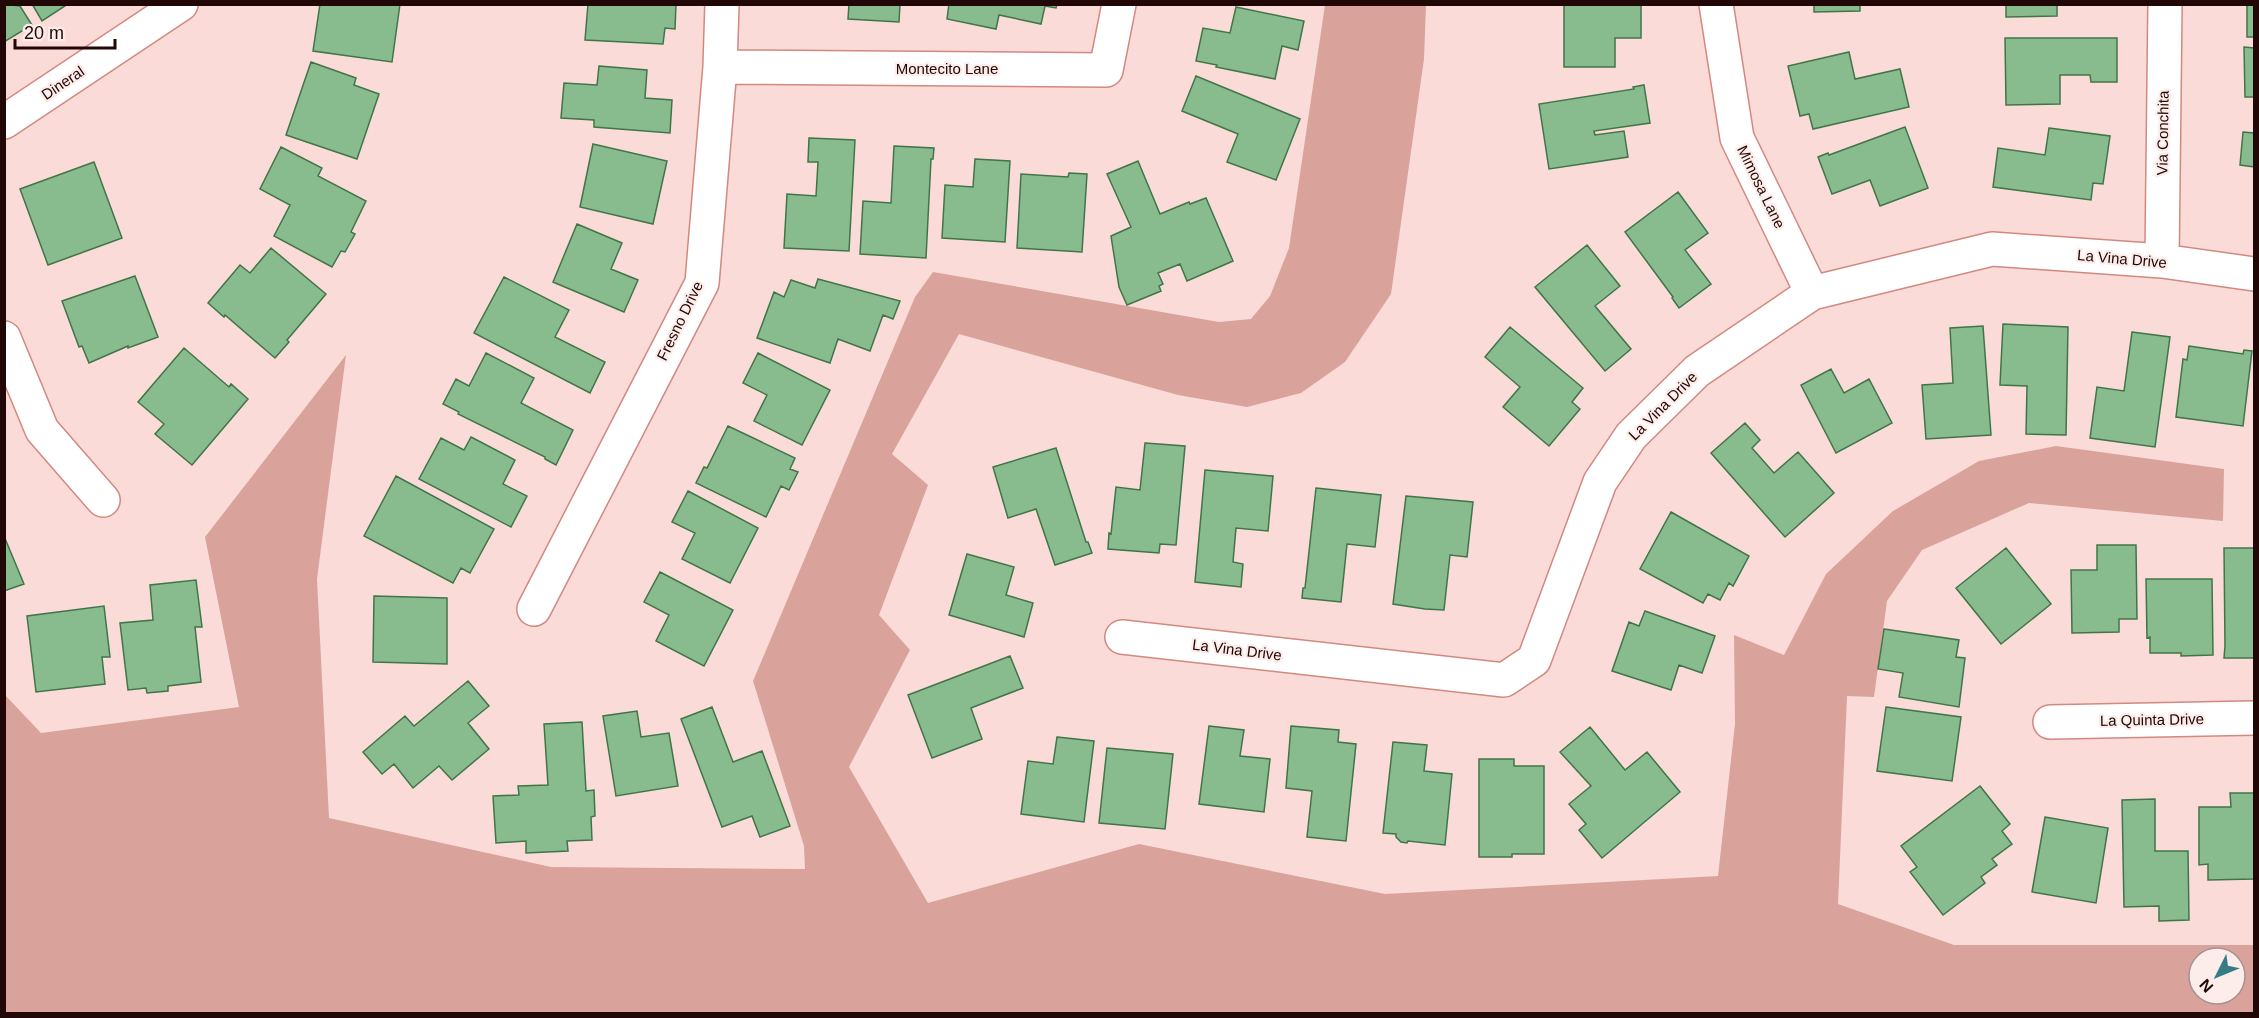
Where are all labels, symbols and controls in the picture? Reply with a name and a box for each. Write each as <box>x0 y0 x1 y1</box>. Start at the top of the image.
scale bar <box>15 12 116 50</box>
text: 20 m <box>24 23 64 43</box>
street label: Montecito Lane <box>896 60 998 77</box>
street label: Dineral <box>38 62 87 103</box>
street label: Via Conchita <box>2153 90 2172 176</box>
street label: Mimosa Lane <box>1734 143 1789 231</box>
street label: La Vina Drive <box>2077 246 2168 271</box>
street label: Fresno Drive <box>653 278 706 363</box>
street label: La Vina Drive <box>1625 368 1700 443</box>
street label: La Vina Drive <box>1191 636 1283 663</box>
street label: La Quinta Drive <box>2100 710 2204 729</box>
north arrow <box>2187 946 2247 1006</box>
text: N <box>2196 976 2217 996</box>

